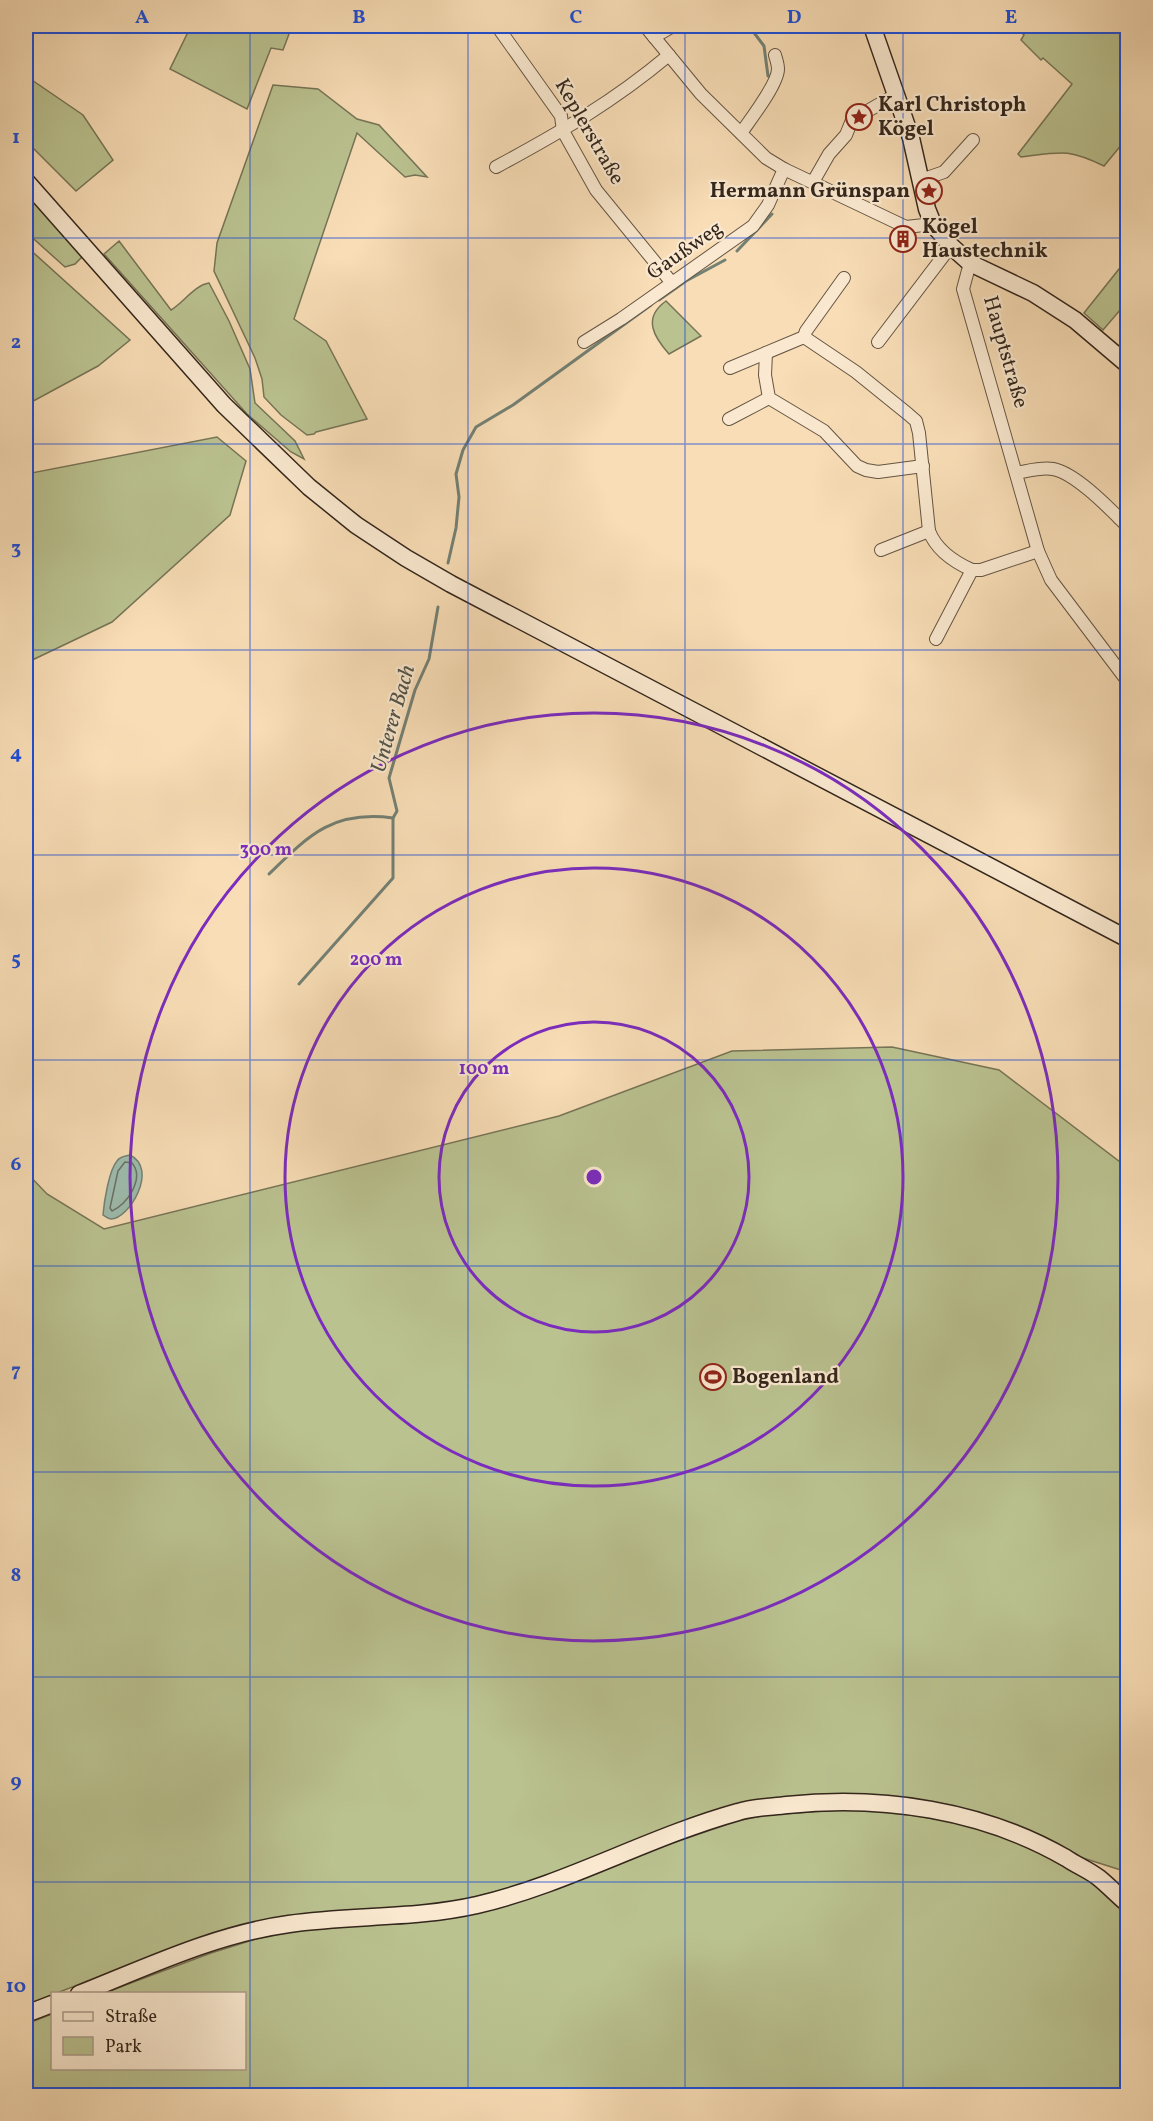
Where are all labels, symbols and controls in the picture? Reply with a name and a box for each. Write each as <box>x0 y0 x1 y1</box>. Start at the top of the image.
text: A <box>135 4 149 32</box>
text: B <box>352 4 366 32</box>
text: C <box>570 4 583 32</box>
text: D <box>787 4 801 32</box>
text: E <box>1005 4 1017 32</box>
street label: Keplerstraße <box>547 74 631 191</box>
place label: Karl Christoph Kögel <box>878 91 1027 144</box>
place icon: Karl Christoph Kögel <box>844 102 874 132</box>
text: 1 <box>12 124 20 152</box>
place icon: Hermann Grünspan <box>914 176 944 206</box>
place label: Hermann Grünspan <box>710 177 910 206</box>
place label: Kögel Haustechnik <box>922 213 1048 266</box>
street label: Gaußweg <box>641 214 729 288</box>
building icon: Kögel Haustechnik <box>888 224 918 254</box>
street label: Hauptstraße <box>975 292 1035 412</box>
text: 2 <box>11 329 21 357</box>
text: 3 <box>11 535 21 563</box>
water label: Unterer Bach <box>364 661 424 776</box>
text: 4 <box>10 740 22 768</box>
text: 300 m <box>240 838 292 863</box>
text: 5 <box>11 946 21 974</box>
text: 200 m <box>350 948 402 973</box>
text: 100 m <box>459 1057 509 1082</box>
text: 6 <box>11 1151 22 1179</box>
centre of rings <box>584 1167 604 1187</box>
text: 7 <box>11 1357 21 1385</box>
sports icon: Bogenland <box>698 1362 728 1392</box>
place label: Bogenland <box>732 1363 839 1392</box>
text: 8 <box>11 1562 21 1590</box>
text: 9 <box>10 1768 22 1796</box>
text: 10 <box>6 1973 26 2001</box>
legend <box>51 1992 246 2070</box>
text: Straße <box>105 2005 157 2030</box>
text: Park <box>105 2035 142 2060</box>

